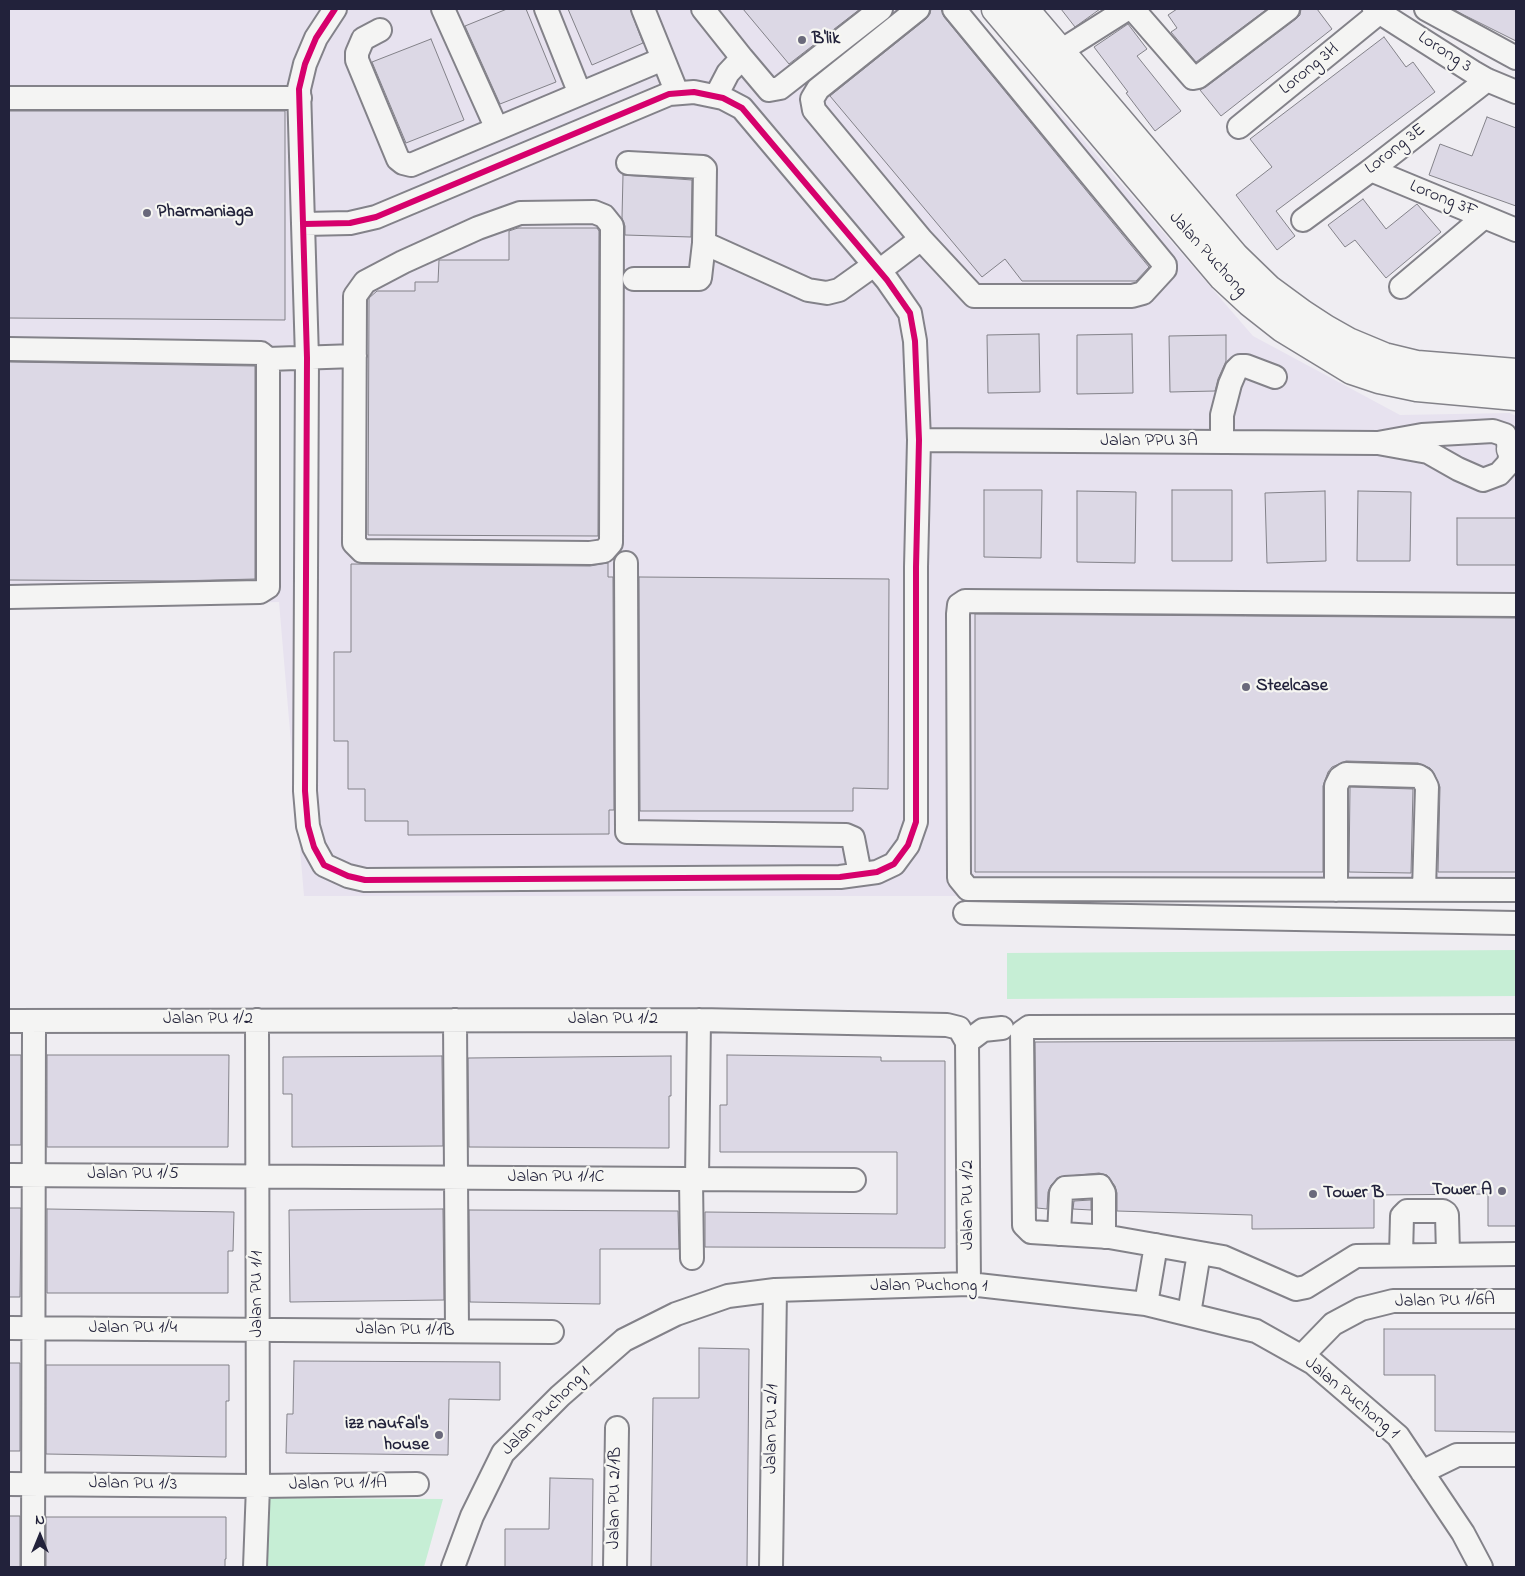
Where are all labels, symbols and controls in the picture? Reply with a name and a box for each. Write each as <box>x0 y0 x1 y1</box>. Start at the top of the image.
street label: Lorong 3 <box>1413 28 1475 78</box>
place label: B'lik <box>812 29 840 51</box>
marker: B'lik <box>796 34 808 46</box>
street label: Lorong 3H <box>1276 39 1344 101</box>
street label: Lorong 3E <box>1361 120 1431 180</box>
street label: Lorong 3F <box>1406 177 1480 223</box>
place label: Pharmaniaga <box>157 202 254 224</box>
marker: Pharmaniaga <box>141 207 153 219</box>
street label: Jalan Puchong <box>1163 208 1251 302</box>
street label: Jalan PPU 3A <box>1100 431 1198 453</box>
place label: Steelcase <box>1256 676 1328 698</box>
marker: Steelcase <box>1240 681 1252 693</box>
street label: Jalan PU 1/2 <box>163 1009 253 1031</box>
street label: Jalan PU 1/2 <box>568 1009 658 1031</box>
street label: Jalan PU 1/2 <box>958 1160 980 1250</box>
street label: Jalan PU 1/5 <box>87 1164 179 1186</box>
street label: Jalan PU 1/1C <box>508 1167 604 1189</box>
place label: Tower A <box>1432 1180 1492 1202</box>
place label: Tower B <box>1323 1183 1384 1205</box>
marker: Tower A <box>1496 1185 1508 1197</box>
marker: Tower B <box>1307 1188 1319 1200</box>
street label: Jalan PU 1/1 <box>247 1251 269 1337</box>
street label: Jalan Puchong 1 <box>870 1276 988 1298</box>
street label: Jalan PU 1/6A <box>1395 1290 1495 1314</box>
street label: Jalan PU 1/4 <box>89 1318 177 1340</box>
street label: Jalan PU 1/1B <box>355 1319 455 1343</box>
street label: Jalan Puchong 1 <box>1299 1353 1403 1445</box>
street label: Jalan Puchong 1 <box>498 1363 596 1461</box>
street label: Jalan PU 2/1 <box>761 1384 785 1474</box>
place label: izz naufal's house <box>345 1414 429 1456</box>
marker: izz naufal's house <box>433 1429 445 1441</box>
street label: Jalan PU 2/1B <box>604 1447 628 1549</box>
street label: Jalan PU 1/3 <box>89 1473 177 1497</box>
street label: Jalan PU 1/1A <box>289 1473 387 1497</box>
text: N <box>35 1510 45 1531</box>
north arrow <box>15 1511 65 1561</box>

